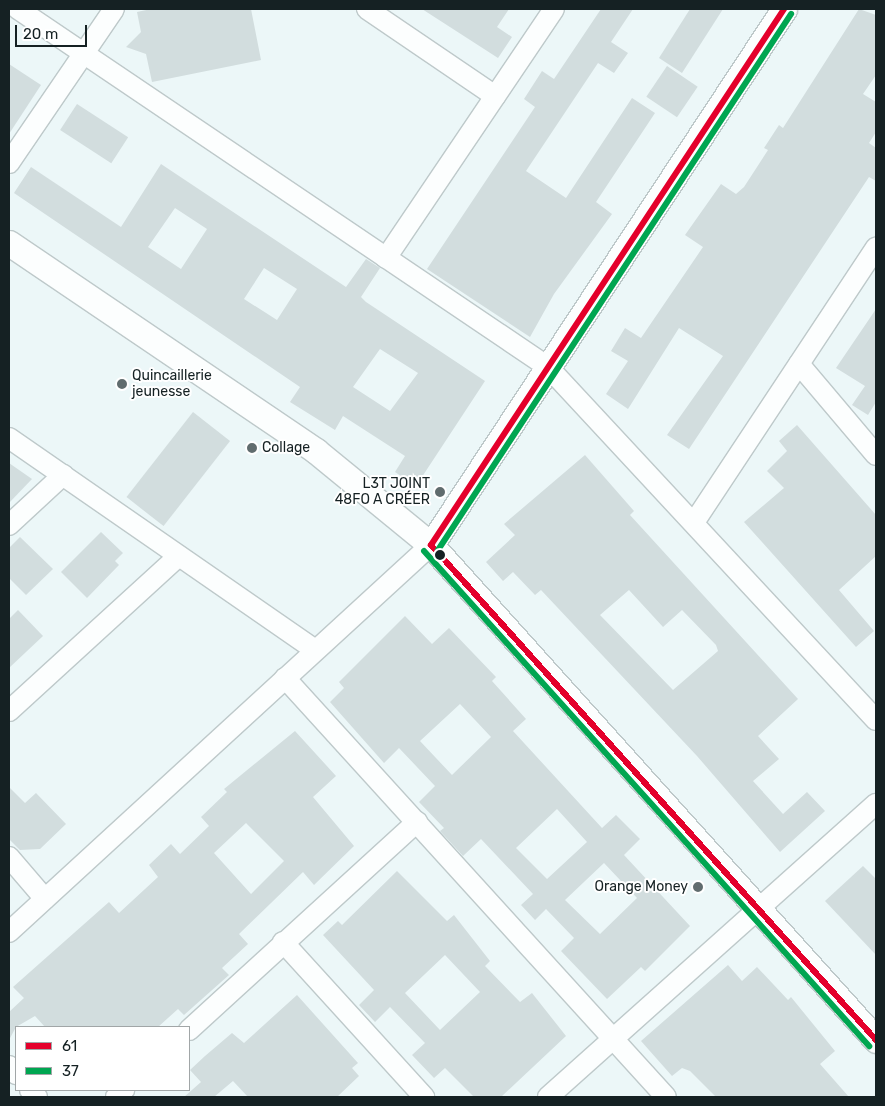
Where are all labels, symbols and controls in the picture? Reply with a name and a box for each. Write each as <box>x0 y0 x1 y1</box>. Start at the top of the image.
scale bar <box>18 15 90 47</box>
text: 20 m <box>23 25 58 43</box>
place label: Quincaillerie jeunesse <box>132 368 212 401</box>
marker: Quincaillerie jeunesse <box>116 378 128 390</box>
place label: Collage <box>262 440 310 456</box>
marker: Collage <box>246 442 258 454</box>
place label: L3T JOINT 48FO A CRÉER <box>334 476 430 508</box>
marker: L3T JOINT 48FO A CRÉER <box>434 486 446 498</box>
unlabelled marker <box>435 550 445 560</box>
place label: Orange Money <box>595 879 688 895</box>
marker: Orange Money <box>692 881 704 893</box>
legend <box>15 1026 190 1091</box>
text: 61 <box>62 1037 77 1055</box>
text: 37 <box>62 1062 79 1080</box>

